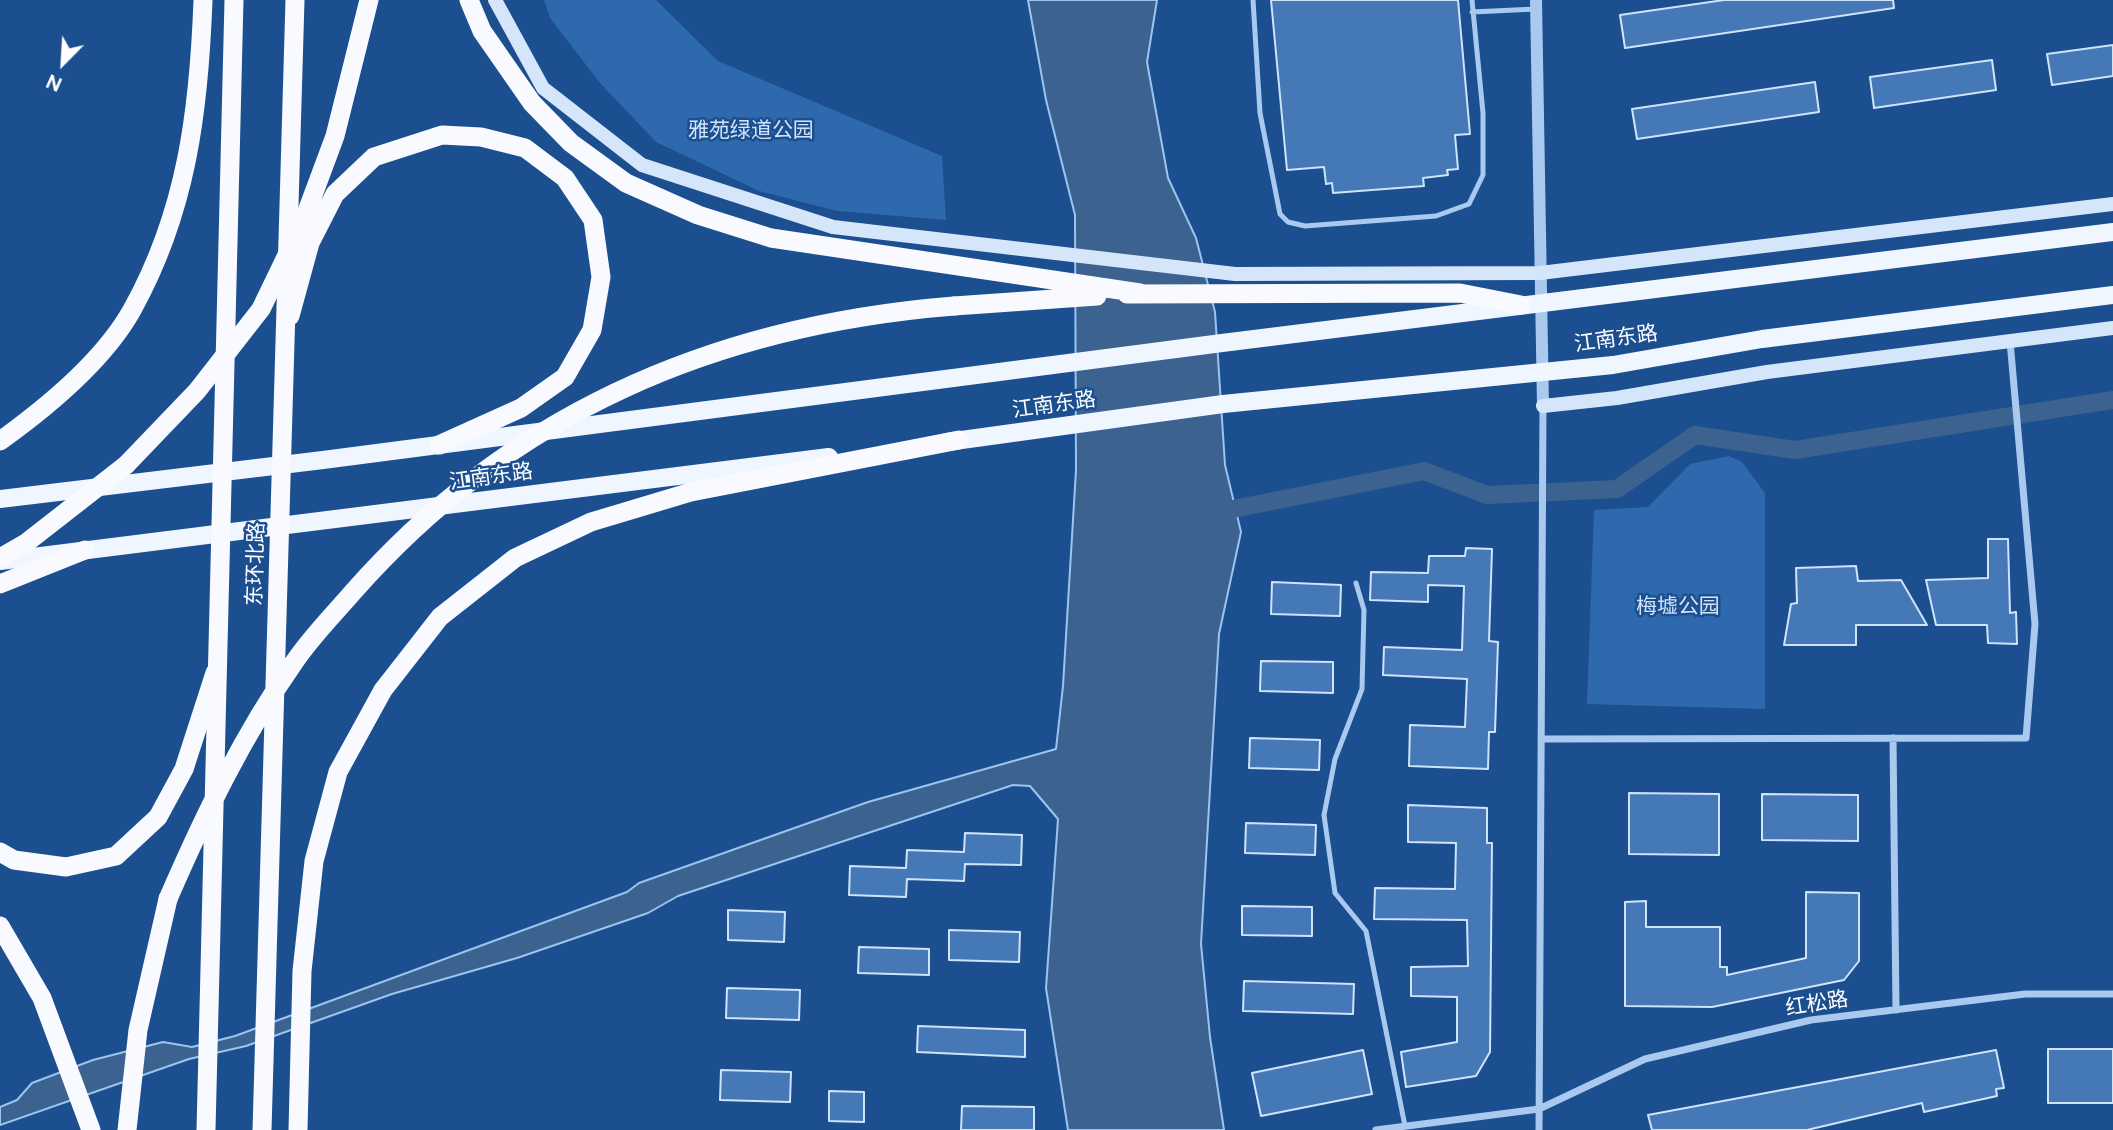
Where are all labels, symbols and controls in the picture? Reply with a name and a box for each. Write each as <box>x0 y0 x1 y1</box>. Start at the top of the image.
north arrow <box>28 28 98 98</box>
text: N <box>43 69 66 96</box>
park label: 雅苑绿道公园 <box>688 118 814 144</box>
street label: 江南东路 <box>1573 321 1659 357</box>
street label: 江南东路 <box>1011 387 1097 423</box>
street label: 江南东路 <box>448 459 534 495</box>
street label: 东环北路 <box>242 522 270 606</box>
park label: 梅墟公园 <box>1636 594 1720 620</box>
street label: 红松路 <box>1784 987 1850 1021</box>

